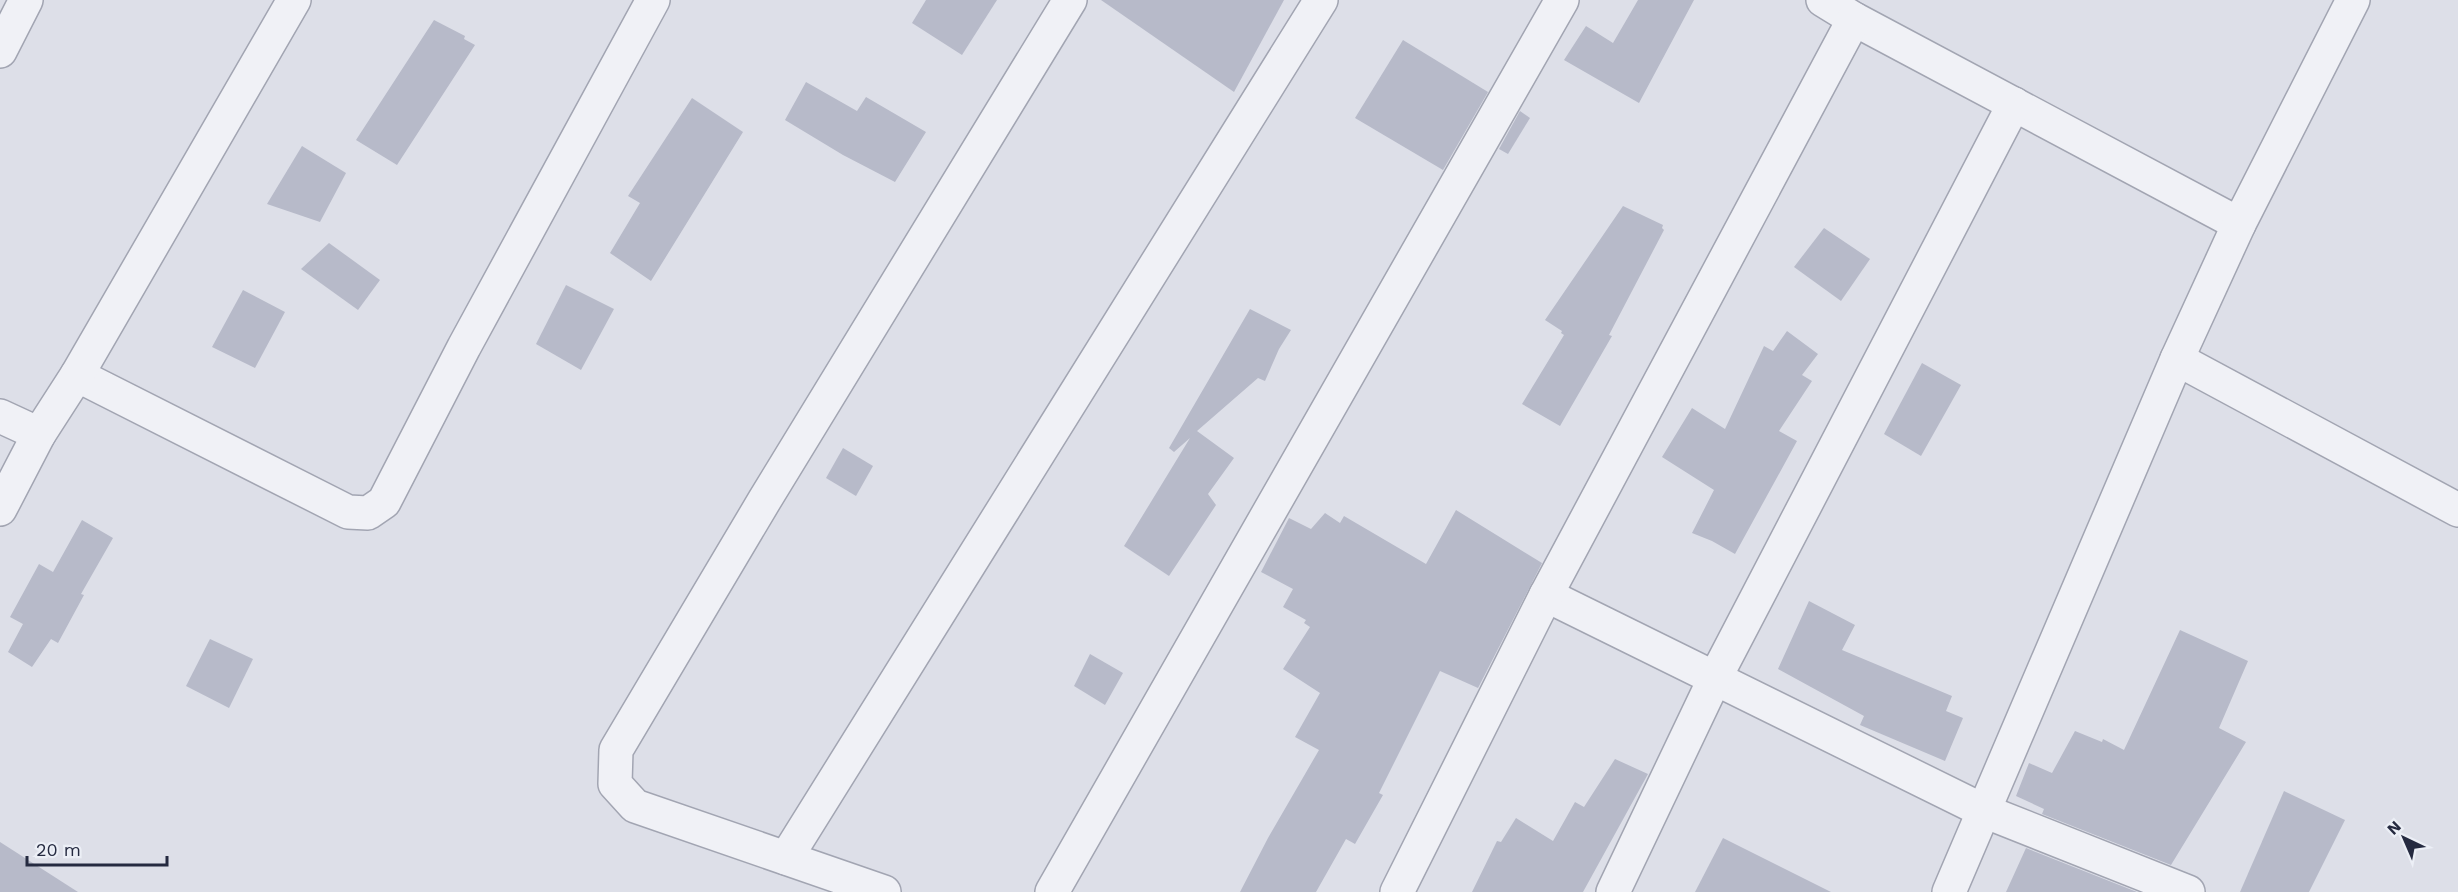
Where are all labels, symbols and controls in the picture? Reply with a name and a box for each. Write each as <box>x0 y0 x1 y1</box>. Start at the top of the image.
north arrow <box>2374 808 2434 868</box>
text: N <box>2383 817 2405 839</box>
scale bar <box>27 829 166 867</box>
text: 20 m <box>36 839 81 860</box>

